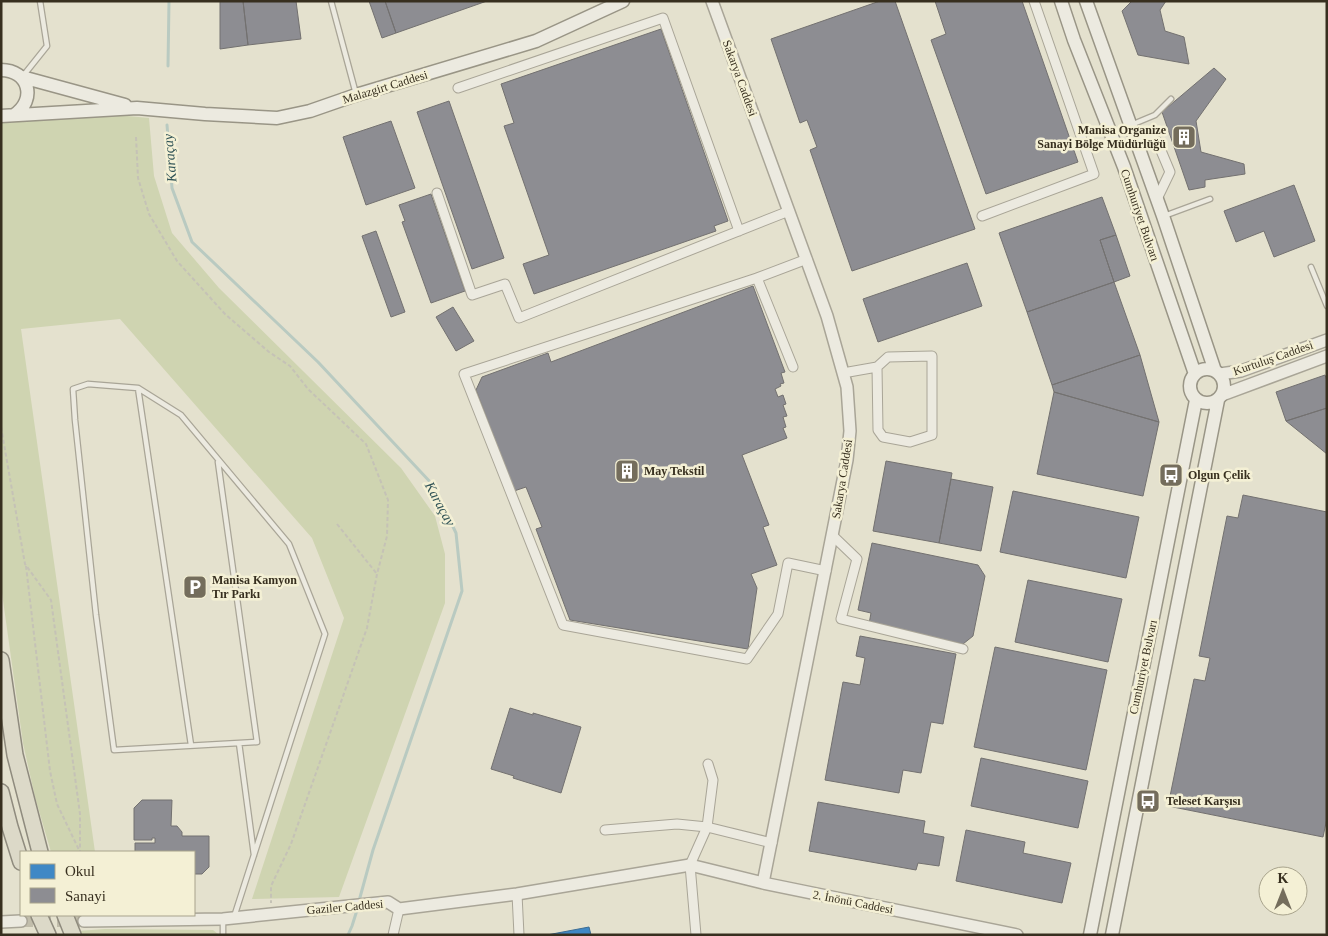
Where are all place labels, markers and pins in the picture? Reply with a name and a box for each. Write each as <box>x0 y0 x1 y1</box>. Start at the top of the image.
place label: Manisa Organize Sanayi Bölge Müdürlüğü <box>1037 123 1167 151</box>
building icon: Manisa Organize Sanayi Bölge Müdürlüğü <box>1171 124 1197 150</box>
building icon: May Tekstil <box>614 458 640 484</box>
bus stop icon: Olgun Çelik <box>1158 462 1184 488</box>
place label: May Tekstil <box>644 464 705 478</box>
place label: Olgun Çelik <box>1188 468 1251 482</box>
place label: Manisa Kamyon Tır Parkı <box>212 573 297 601</box>
parking icon: Manisa Kamyon Tır Parkı <box>182 574 208 600</box>
bus stop icon: Teleset Karşısı <box>1135 788 1161 814</box>
place label: Teleset Karşısı <box>1166 794 1241 808</box>

